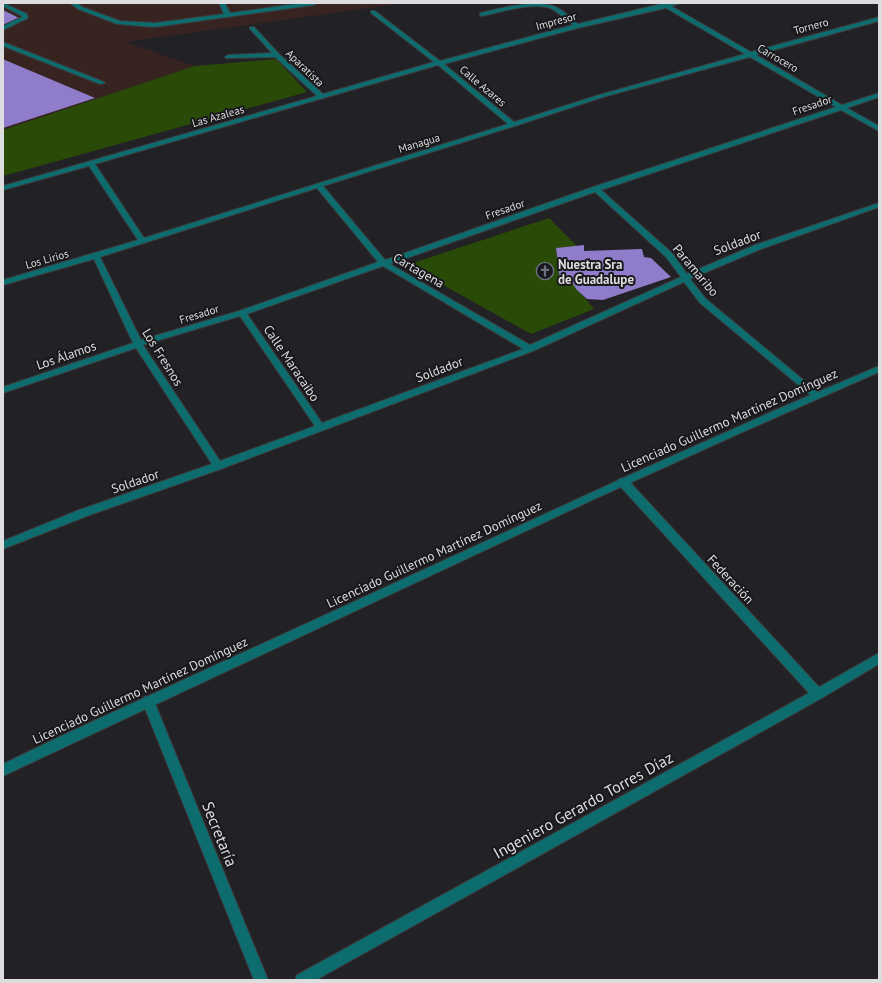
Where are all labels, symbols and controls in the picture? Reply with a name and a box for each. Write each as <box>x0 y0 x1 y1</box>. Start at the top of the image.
street label: Impresor <box>534 9 578 33</box>
street label: Tornero <box>792 15 830 37</box>
street label: Carrocero <box>755 41 801 75</box>
street label: Aparatista <box>283 46 327 90</box>
street label: Calle Azares <box>457 62 509 110</box>
street label: Fresador <box>791 92 834 118</box>
street label: Las Azaleas <box>190 102 246 130</box>
street label: Managua <box>396 130 442 156</box>
street label: Fresador <box>484 196 527 222</box>
street label: Soldador <box>711 225 764 259</box>
street label: Paramaribo <box>669 241 722 300</box>
street label: Los Lirios <box>24 246 71 272</box>
street label: Cartagena <box>390 249 447 292</box>
place label: Nuestra Sra de Guadalupe <box>558 256 634 288</box>
church icon: Nuestra Sra de Guadalupe <box>535 261 555 281</box>
street label: Fresador <box>178 301 221 327</box>
street label: Calle Maracaibo <box>260 322 323 405</box>
street label: Los Fresnos <box>138 325 187 389</box>
street label: Los Álamos <box>34 337 98 374</box>
street label: Soldador <box>413 352 466 386</box>
street label: Licenciado Guillermo Martínez Domínguez <box>618 365 840 476</box>
street label: Soldador <box>109 465 162 498</box>
street label: Licenciado Guillermo Martínez Domínguez <box>324 497 545 612</box>
street label: Federación <box>704 551 758 608</box>
street label: Licenciado Guillermo Martínez Domínguez <box>30 633 251 748</box>
street label: Ingeniero Gerardo Torres Díaz <box>490 747 676 863</box>
street label: Secretaría <box>198 799 242 869</box>

